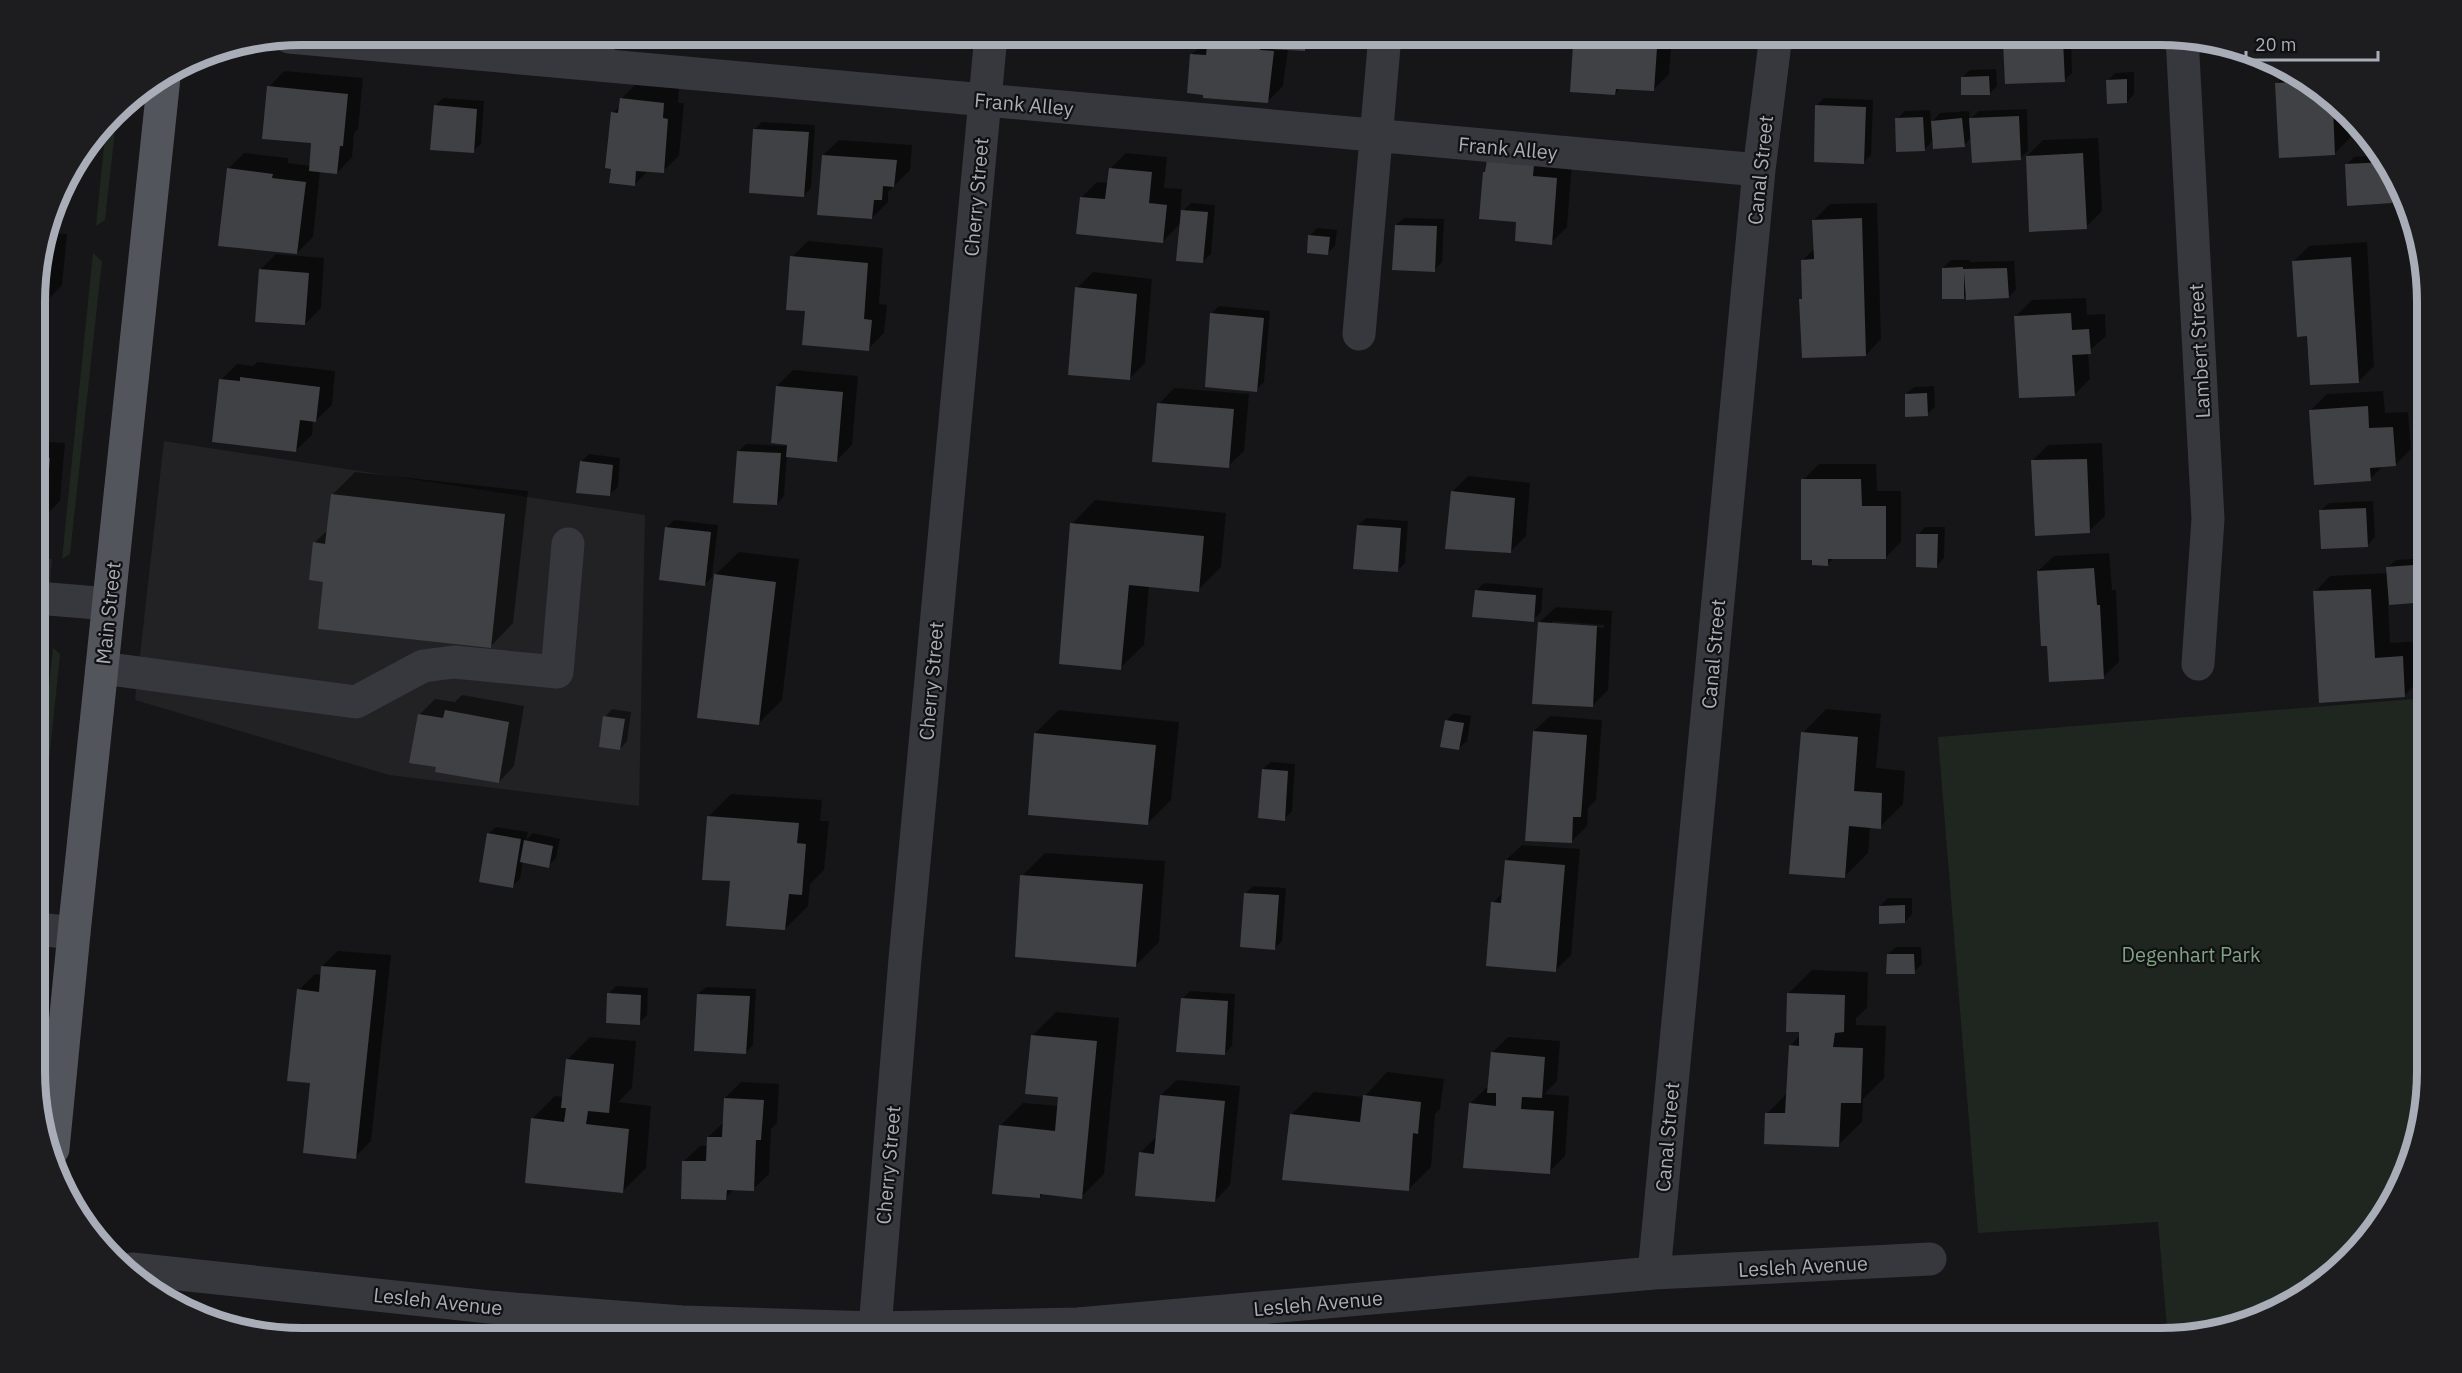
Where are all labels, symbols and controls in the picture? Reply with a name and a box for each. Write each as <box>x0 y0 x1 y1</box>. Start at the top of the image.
scale bar <box>2246 24 2378 62</box>
text: 20 m <box>2255 33 2297 56</box>
street label: Frank Alley <box>973 86 1075 122</box>
street label: Canal Street <box>1741 114 1779 226</box>
street label: Frank Alley <box>1457 130 1559 166</box>
street label: Cherry Street <box>957 136 995 258</box>
street label: Lambert Street <box>2182 283 2216 419</box>
street label: Main Street <box>89 560 127 666</box>
street label: Canal Street <box>1695 598 1731 710</box>
street label: Cherry Street <box>912 620 950 742</box>
park label: Degenhart Park <box>2122 941 2261 968</box>
street label: Canal Street <box>1649 1081 1685 1193</box>
street label: Cherry Street <box>869 1104 907 1226</box>
street label: Lesleh Avenue <box>1737 1249 1869 1283</box>
street label: Lesleh Avenue <box>372 1281 504 1321</box>
street label: Lesleh Avenue <box>1252 1284 1384 1322</box>

